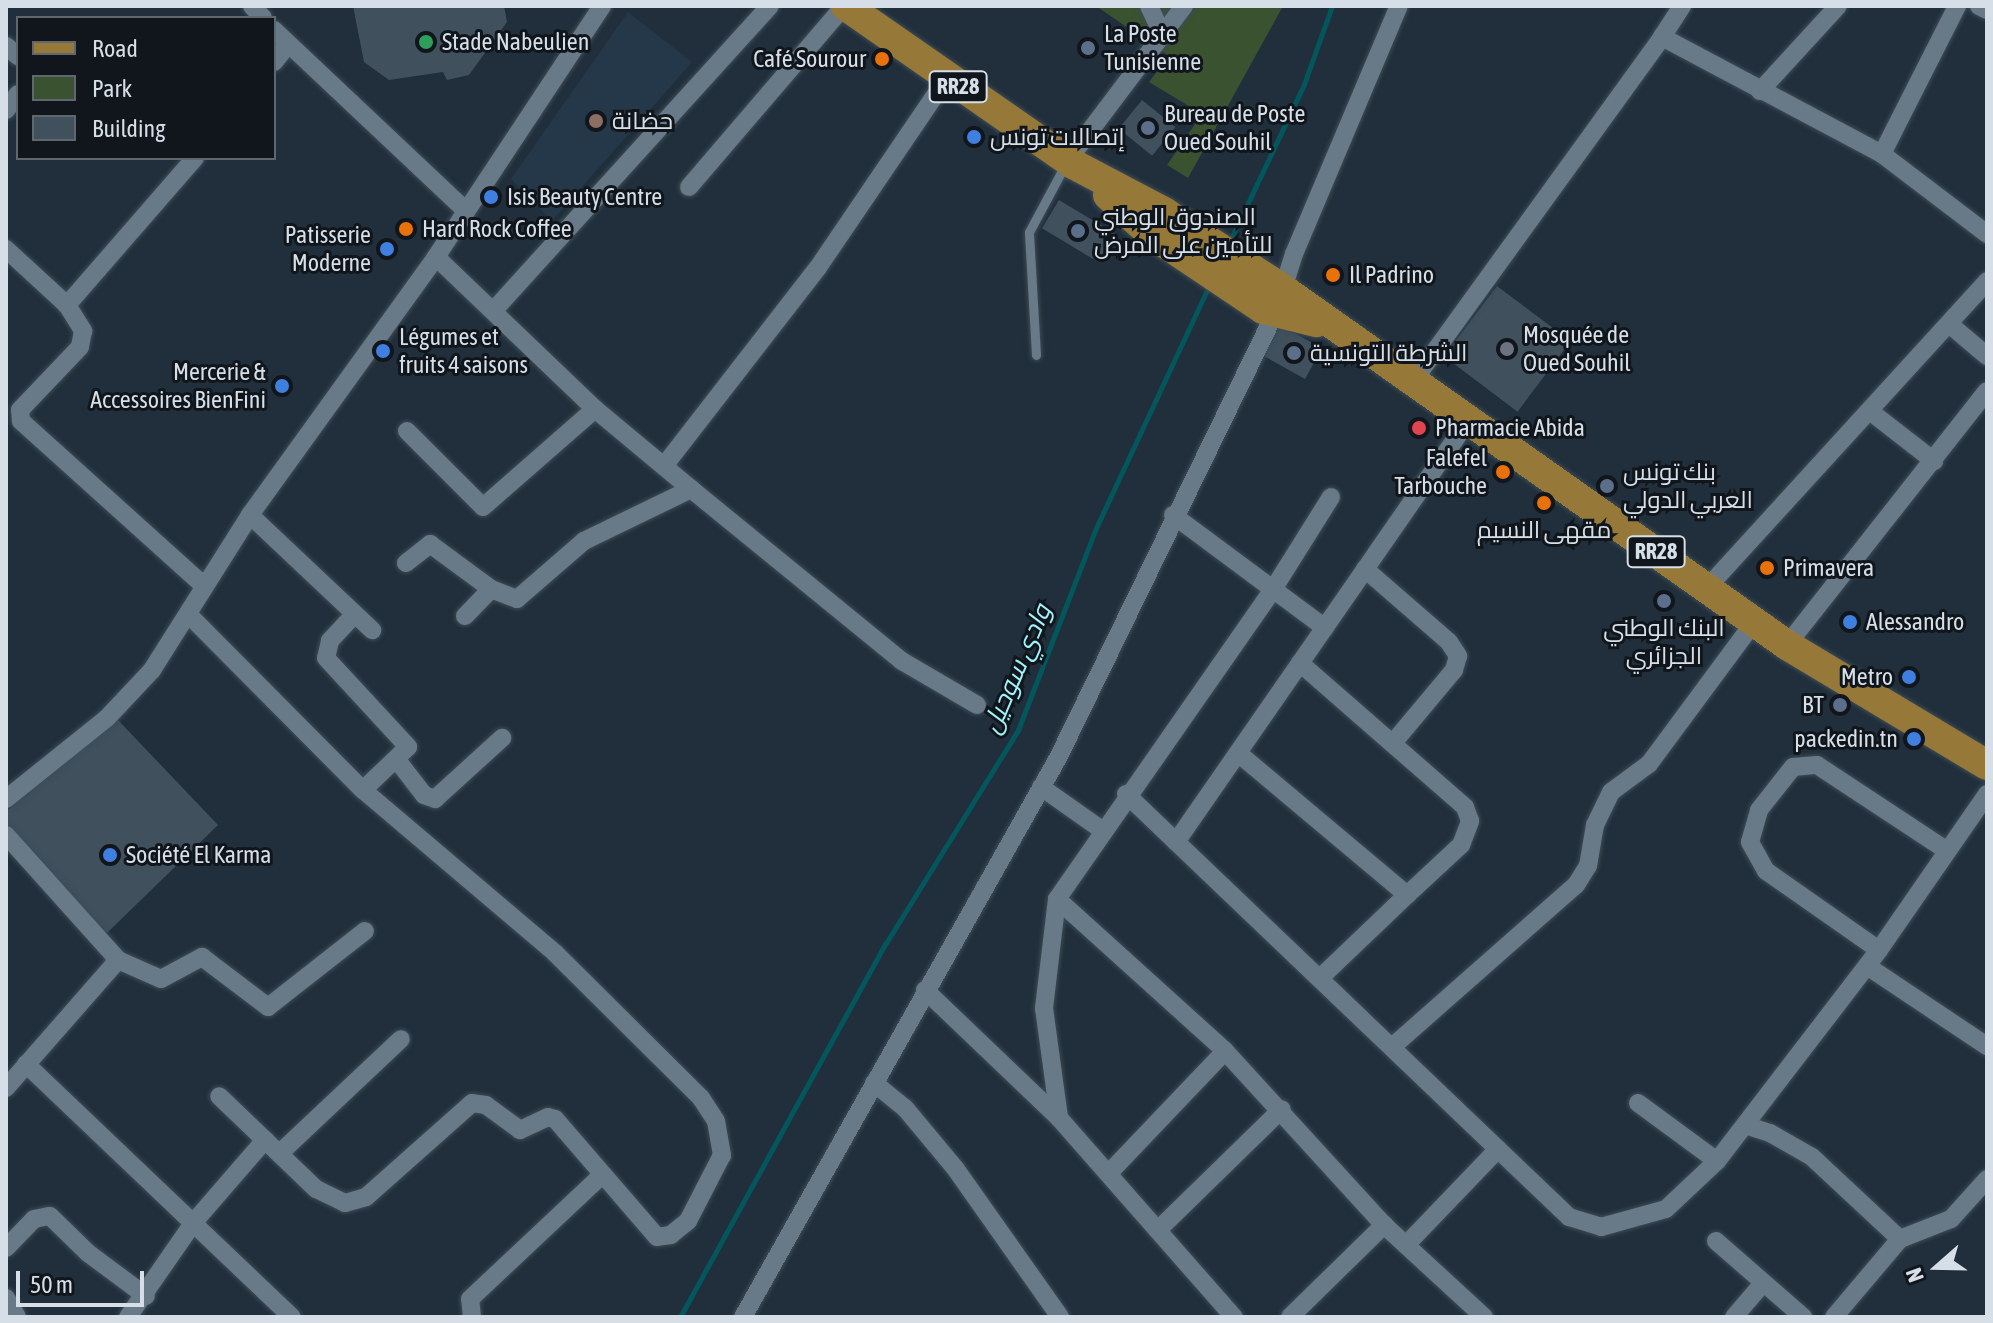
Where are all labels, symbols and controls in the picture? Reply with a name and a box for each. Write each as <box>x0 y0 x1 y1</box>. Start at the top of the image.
legend <box>16 16 276 160</box>
place label: La Poste Tunisienne <box>1104 20 1201 76</box>
place label: Stade Nabeulien <box>442 28 589 56</box>
marker: Stade Nabeulien <box>417 33 435 51</box>
text: Road <box>92 35 138 62</box>
marker: La Poste Tunisienne <box>1079 39 1097 57</box>
place label: Café Sourour <box>753 45 866 73</box>
marker: Café Sourour <box>873 50 891 68</box>
road number: RR28 <box>928 69 988 105</box>
text: Park <box>92 75 132 102</box>
place label: Bureau de Poste Oued Souhil <box>1164 100 1305 156</box>
place label: حضانة <box>612 107 673 135</box>
marker: حضانة <box>587 112 605 130</box>
text: Building <box>92 115 165 142</box>
marker: Bureau de Poste Oued Souhil <box>1139 119 1157 137</box>
place label: إتصالات تونس <box>990 123 1125 151</box>
marker: إتصالات تونس <box>965 128 983 146</box>
place label: Isis Beauty Centre <box>507 183 662 211</box>
marker: Isis Beauty Centre <box>482 188 500 206</box>
place label: الصندوق الوطني للتأمين على المرض <box>1094 203 1272 259</box>
place label: Hard Rock Coffee <box>422 215 572 243</box>
marker: Hard Rock Coffee <box>397 220 415 238</box>
place label: Patisserie Moderne <box>285 221 371 277</box>
marker: الصندوق الوطني للتأمين على المرض <box>1069 222 1087 240</box>
marker: Patisserie Moderne <box>378 240 396 258</box>
place label: Il Padrino <box>1349 261 1434 289</box>
marker: Il Padrino <box>1324 266 1342 284</box>
place label: Mosquée de Oued Souhil <box>1523 321 1631 377</box>
place label: Légumes et fruits 4 saisons <box>399 323 528 379</box>
place label: الشرطة التونسية <box>1310 339 1467 367</box>
marker: Mosquée de Oued Souhil <box>1498 340 1516 358</box>
marker: Légumes et fruits 4 saisons <box>374 342 392 360</box>
marker: الشرطة التونسية <box>1285 344 1303 362</box>
place label: Mercerie & Accessoires BienFini <box>90 358 266 414</box>
marker: Mercerie & Accessoires BienFini <box>273 377 291 395</box>
place label: Pharmacie Abida <box>1435 414 1585 442</box>
marker: Pharmacie Abida <box>1410 419 1428 437</box>
place label: Falefel Tarbouche <box>1394 444 1487 500</box>
place label: بنك تونس العربي الدولي <box>1623 458 1753 514</box>
marker: Falefel Tarbouche <box>1494 463 1512 481</box>
marker: بنك تونس العربي الدولي <box>1598 477 1616 495</box>
marker: مقهى النسيم <box>1535 494 1553 512</box>
place label: مقهى النسيم <box>1477 516 1611 544</box>
road number: RR28 <box>1626 534 1686 570</box>
place label: Primavera <box>1783 554 1874 582</box>
marker: Primavera <box>1758 559 1776 577</box>
marker: البنك الوطني الجزائري <box>1655 592 1673 610</box>
water label: وادي سوحيل <box>976 600 1058 738</box>
place label: Alessandro <box>1866 608 1964 636</box>
marker: Alessandro <box>1841 613 1859 631</box>
place label: البنك الوطني الجزائري <box>1603 614 1725 670</box>
place label: Metro <box>1841 663 1893 691</box>
marker: Metro <box>1900 668 1918 686</box>
place label: BT <box>1802 691 1824 719</box>
marker: BT <box>1831 696 1849 714</box>
place label: packedin.tn <box>1794 725 1898 753</box>
marker: packedin.tn <box>1905 730 1923 748</box>
place label: Société El Karma <box>126 841 271 869</box>
marker: Société El Karma <box>101 846 119 864</box>
north arrow <box>1897 1227 1977 1307</box>
scale bar <box>20 1255 148 1305</box>
text: N <box>1900 1265 1929 1286</box>
text: 50 m <box>30 1271 73 1298</box>

